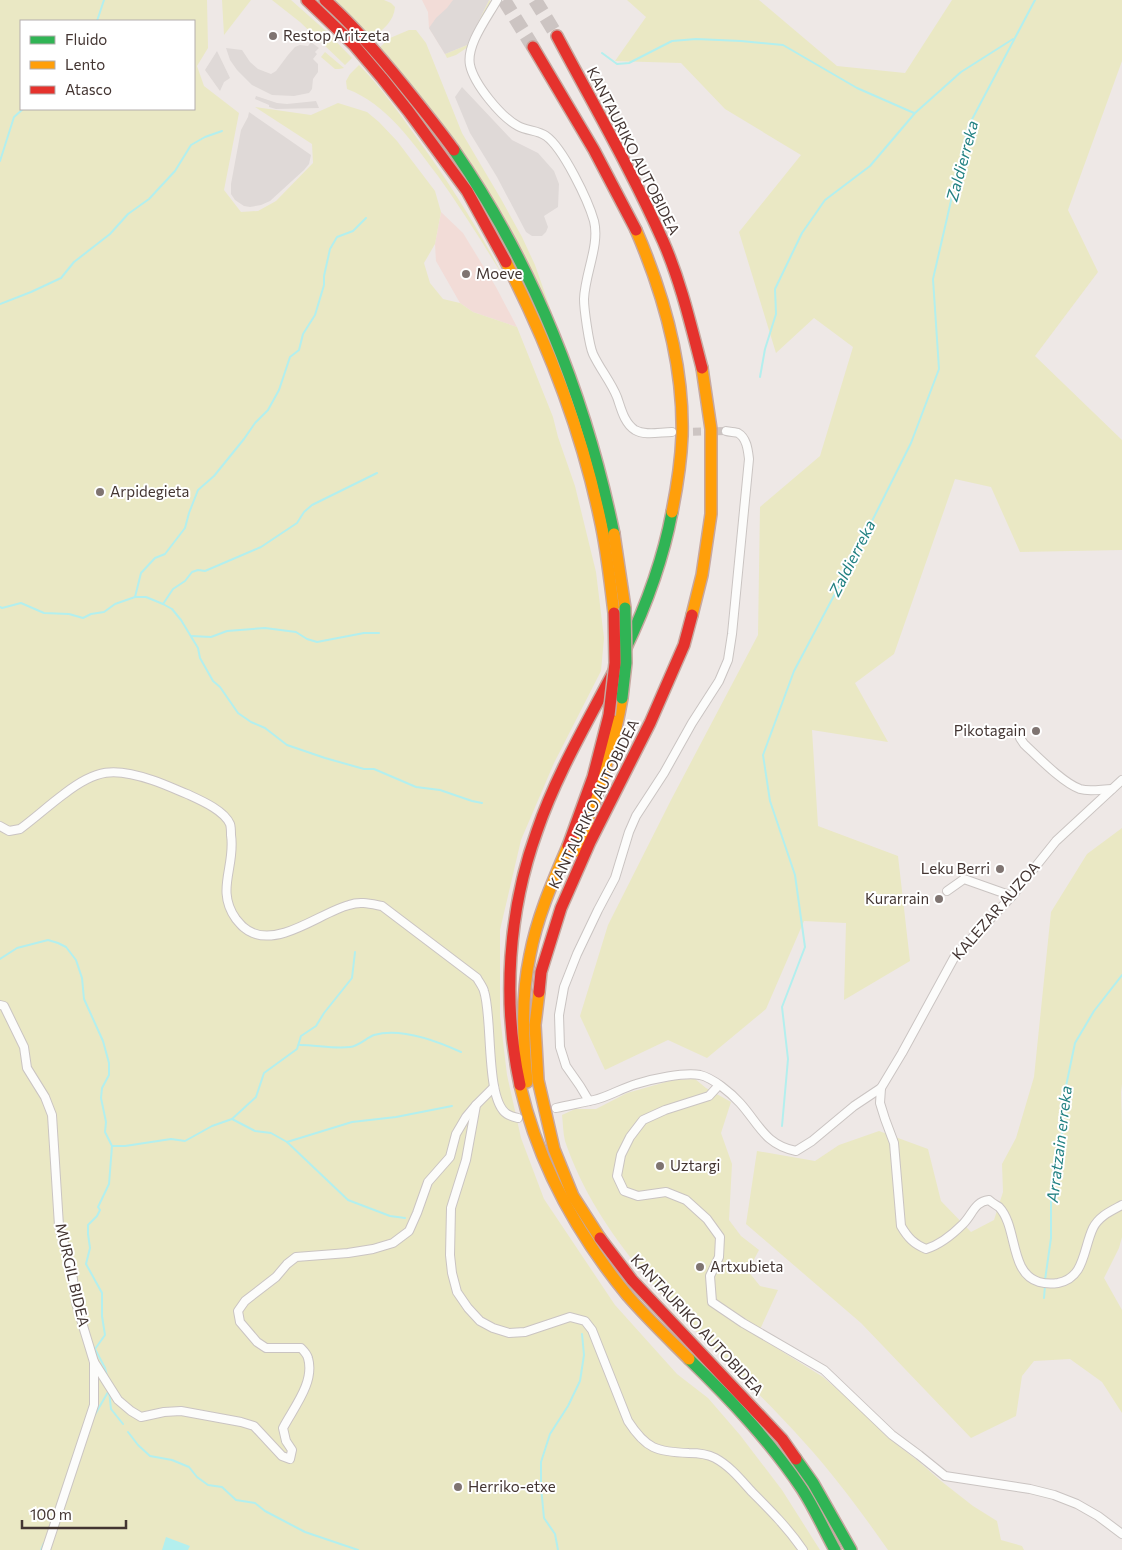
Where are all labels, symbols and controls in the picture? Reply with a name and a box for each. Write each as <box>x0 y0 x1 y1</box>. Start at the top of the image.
legend <box>20 20 195 110</box>
place label: Restop Aritzeta <box>283 26 390 44</box>
text: Fluido <box>65 30 107 48</box>
marker: Restop Aritzeta <box>267 30 279 42</box>
text: Lento <box>65 55 105 73</box>
street label: KANTAURIKO AUTOBIDEA <box>584 63 684 238</box>
text: Atasco <box>65 80 112 98</box>
water label: Zaldierreka <box>941 118 981 204</box>
place label: Moeve <box>476 264 522 282</box>
marker: Moeve <box>460 268 472 280</box>
place label: Arpidegieta <box>110 482 189 500</box>
marker: Arpidegieta <box>94 486 106 498</box>
water label: Zaldierreka <box>824 517 879 600</box>
street label: KANTAURIKO AUTOBIDEA <box>544 716 642 891</box>
place label: Pikotagain <box>954 721 1026 739</box>
marker: Pikotagain <box>1030 725 1042 737</box>
street label: KALEZAR AUZOA <box>948 858 1043 963</box>
place label: Leku Berri <box>921 859 990 877</box>
marker: Leku Berri <box>994 863 1006 875</box>
place label: Kurarrain <box>865 889 929 907</box>
marker: Kurarrain <box>933 893 945 905</box>
water label: Arratzain erreka <box>1042 1084 1075 1204</box>
place label: Uztargi <box>670 1156 720 1174</box>
marker: Uztargi <box>654 1160 666 1172</box>
street label: MURGIL BIDEA <box>52 1221 94 1328</box>
street label: KANTAURIKO AUTOBIDEA <box>628 1250 768 1399</box>
place label: Artxubieta <box>710 1257 783 1275</box>
marker: Artxubieta <box>694 1261 706 1273</box>
place label: Herriko-etxe <box>468 1477 556 1495</box>
marker: Herriko-etxe <box>452 1481 464 1493</box>
scale bar <box>22 1498 126 1530</box>
text: 100 m <box>30 1505 72 1523</box>

